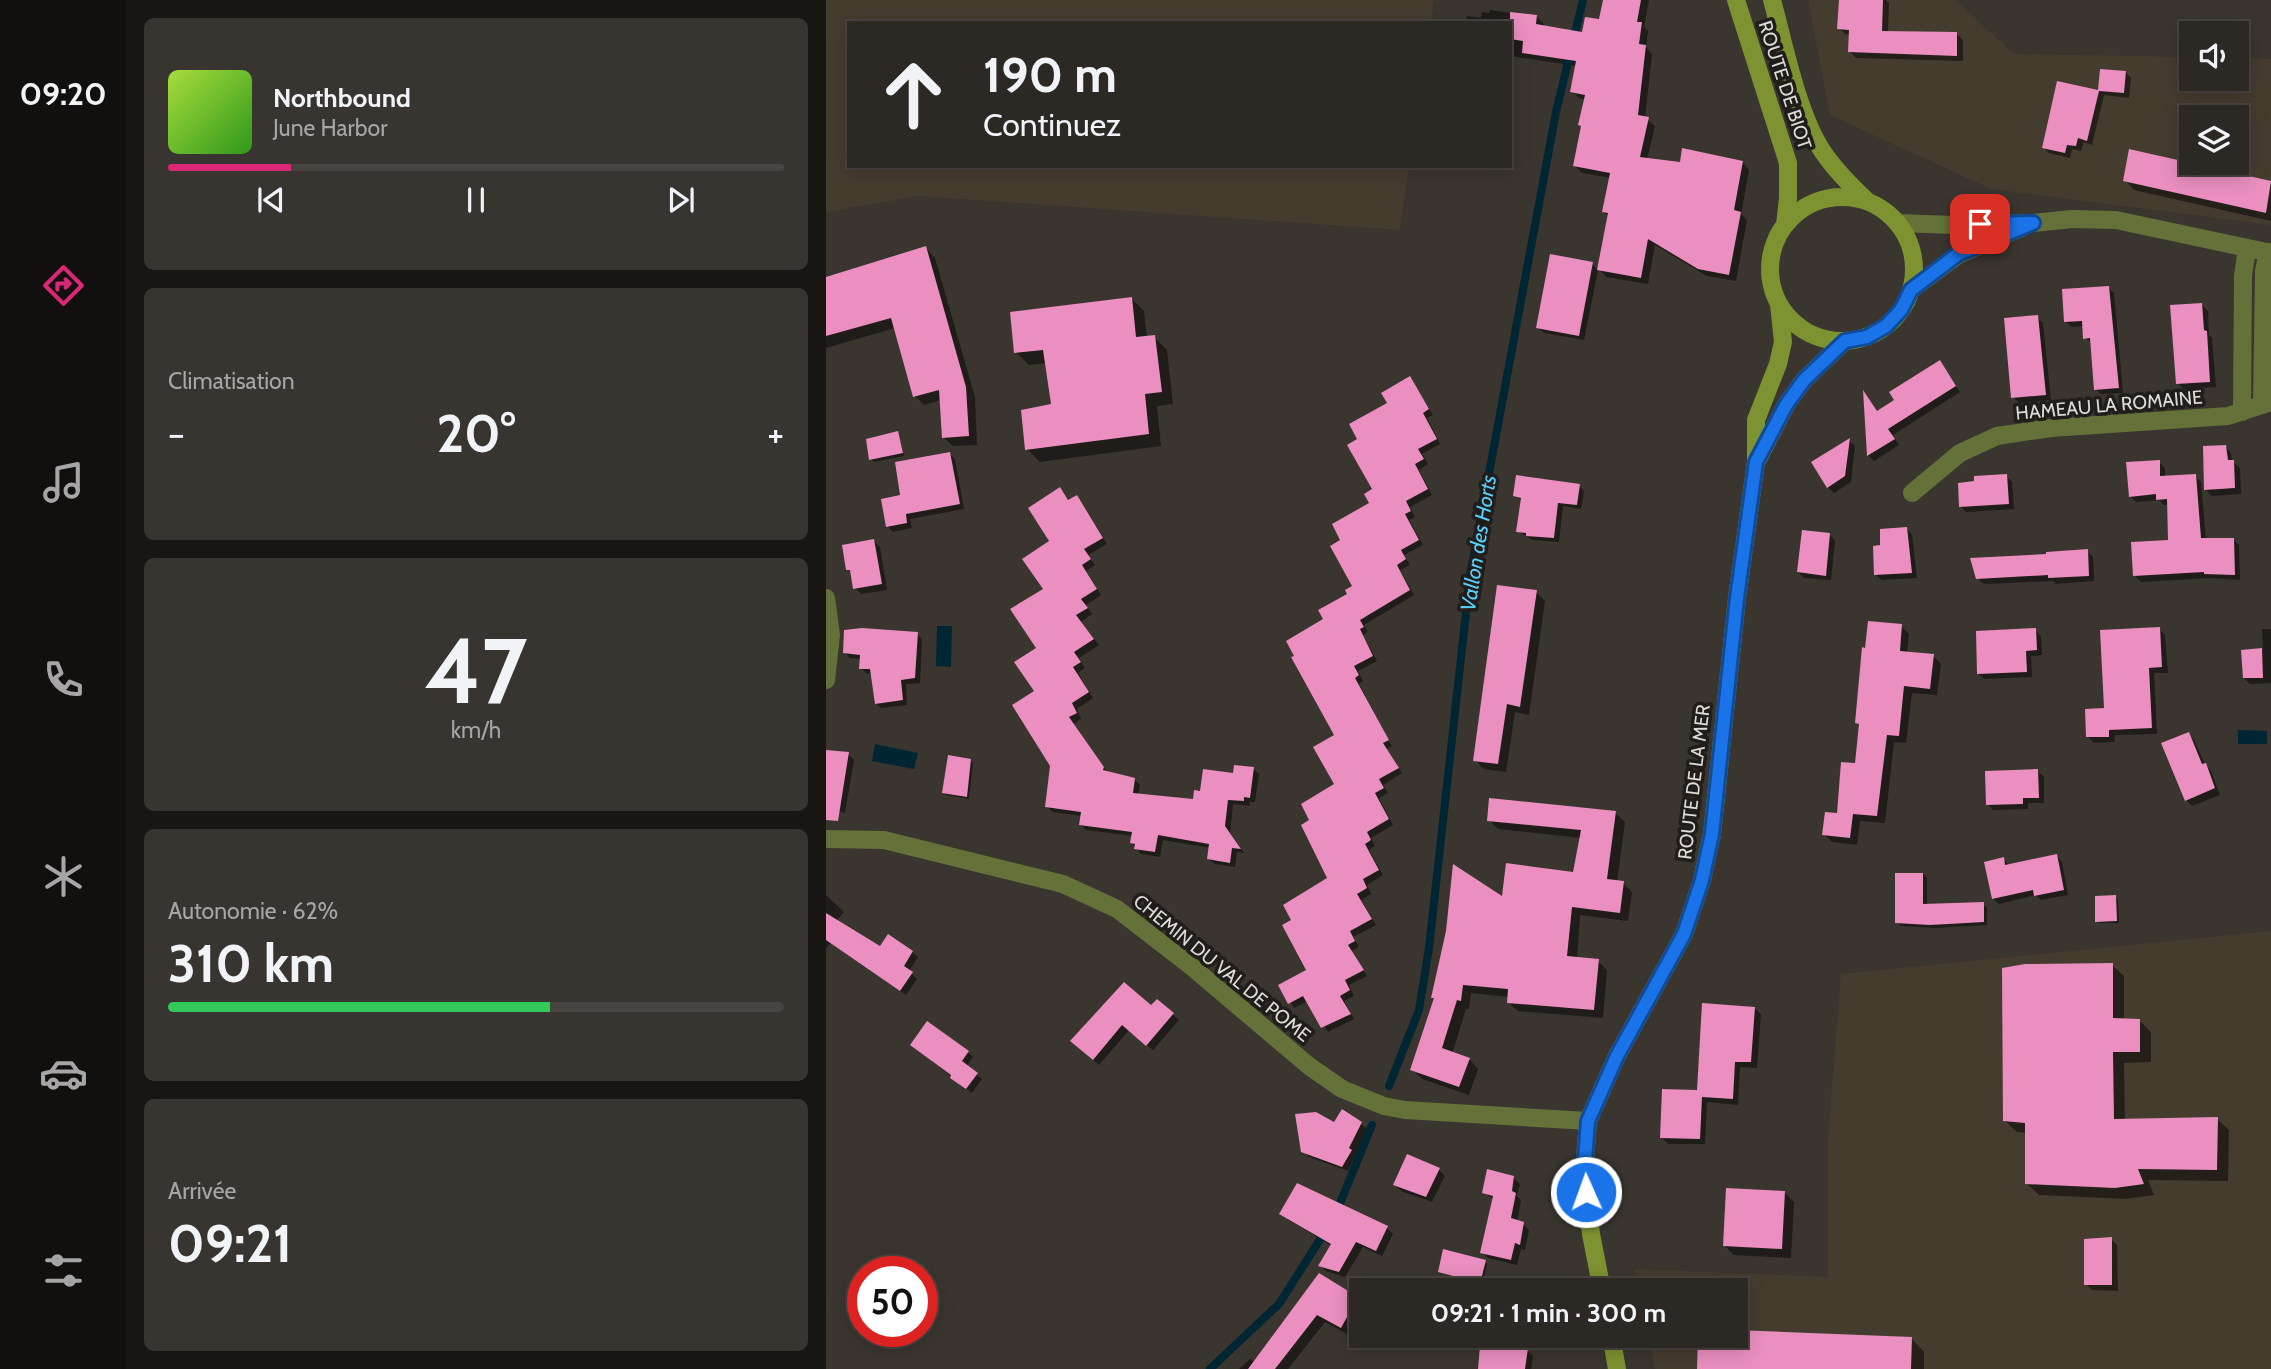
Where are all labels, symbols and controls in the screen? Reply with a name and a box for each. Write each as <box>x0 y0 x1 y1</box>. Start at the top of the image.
street label: ROUTE DE BIOT <box>1753 18 1817 152</box>
map controls <box>2179 21 2249 175</box>
button: sound <box>2179 21 2249 91</box>
text: 190 m <box>983 45 1117 104</box>
icon: ahead <box>868 49 959 140</box>
text: 09:20 <box>19 74 107 113</box>
text: Northbound <box>273 82 411 114</box>
text: Continuez <box>983 105 1121 144</box>
button: layers <box>2179 105 2249 175</box>
text: June Harbor <box>273 114 387 142</box>
icon: previous <box>252 181 290 219</box>
icon: pause <box>457 181 495 219</box>
icon: next <box>662 181 700 219</box>
pin <box>1950 194 2010 254</box>
icon: arrive <box>1961 205 1999 243</box>
icon: directions <box>39 261 88 310</box>
text: Climatisation <box>168 367 295 395</box>
street label: HAMEAU LA ROMAINE <box>2014 385 2204 425</box>
text: 20° <box>436 402 516 465</box>
text: − <box>168 410 185 457</box>
text: + <box>767 410 784 457</box>
icon: music <box>39 458 88 507</box>
water label: Vallon des Horts <box>1455 473 1501 613</box>
text: 47 <box>425 615 527 726</box>
icon: phone <box>39 655 88 704</box>
street label: ROUTE DE LA MER <box>1673 703 1715 861</box>
text: km/h <box>451 716 501 744</box>
icon: climate <box>39 852 88 901</box>
street label: CHEMIN DU VAL DE POME <box>1129 889 1315 1047</box>
text: Autonomie · 62% <box>168 897 338 925</box>
text: 310 km <box>168 932 334 995</box>
icon: car <box>39 1049 88 1098</box>
position arrow <box>1549 1155 1623 1229</box>
text: Arrivée <box>168 1177 236 1205</box>
text: 09:21 <box>168 1212 292 1275</box>
icon: filters <box>39 1246 88 1295</box>
speed limit sign: 50 <box>847 1256 938 1347</box>
text: 09:21 · 1 min · 300 m <box>1431 1297 1666 1329</box>

